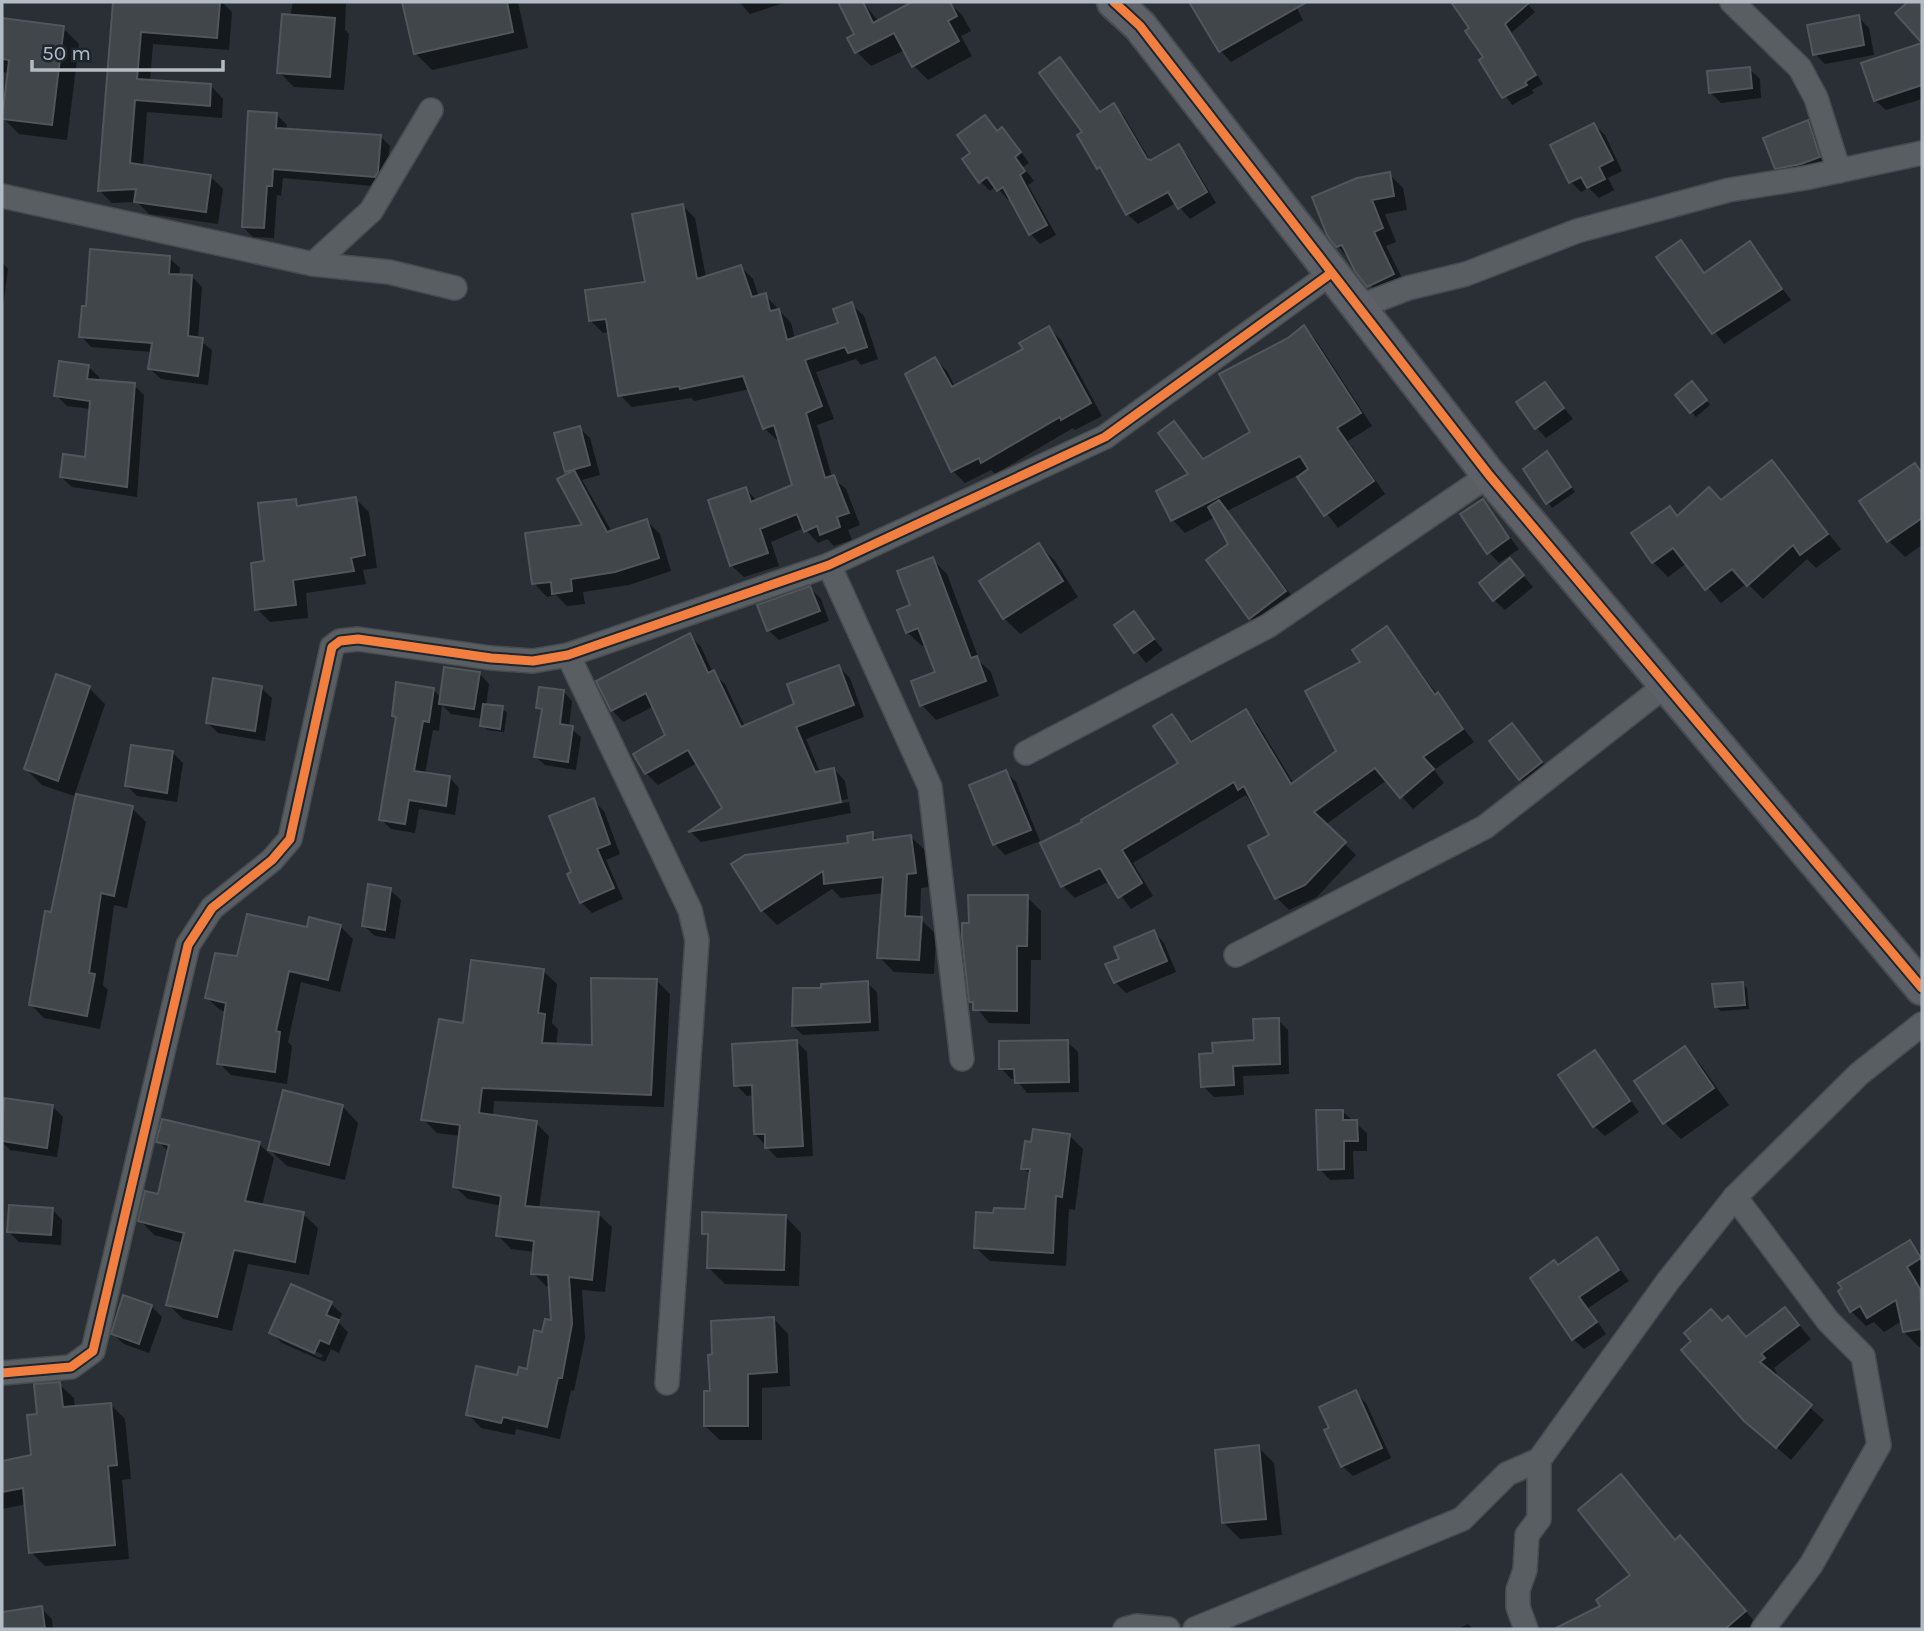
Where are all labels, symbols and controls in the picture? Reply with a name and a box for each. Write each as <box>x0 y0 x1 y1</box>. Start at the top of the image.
scale bar <box>32 28 222 72</box>
text: 50 m <box>42 41 91 65</box>

